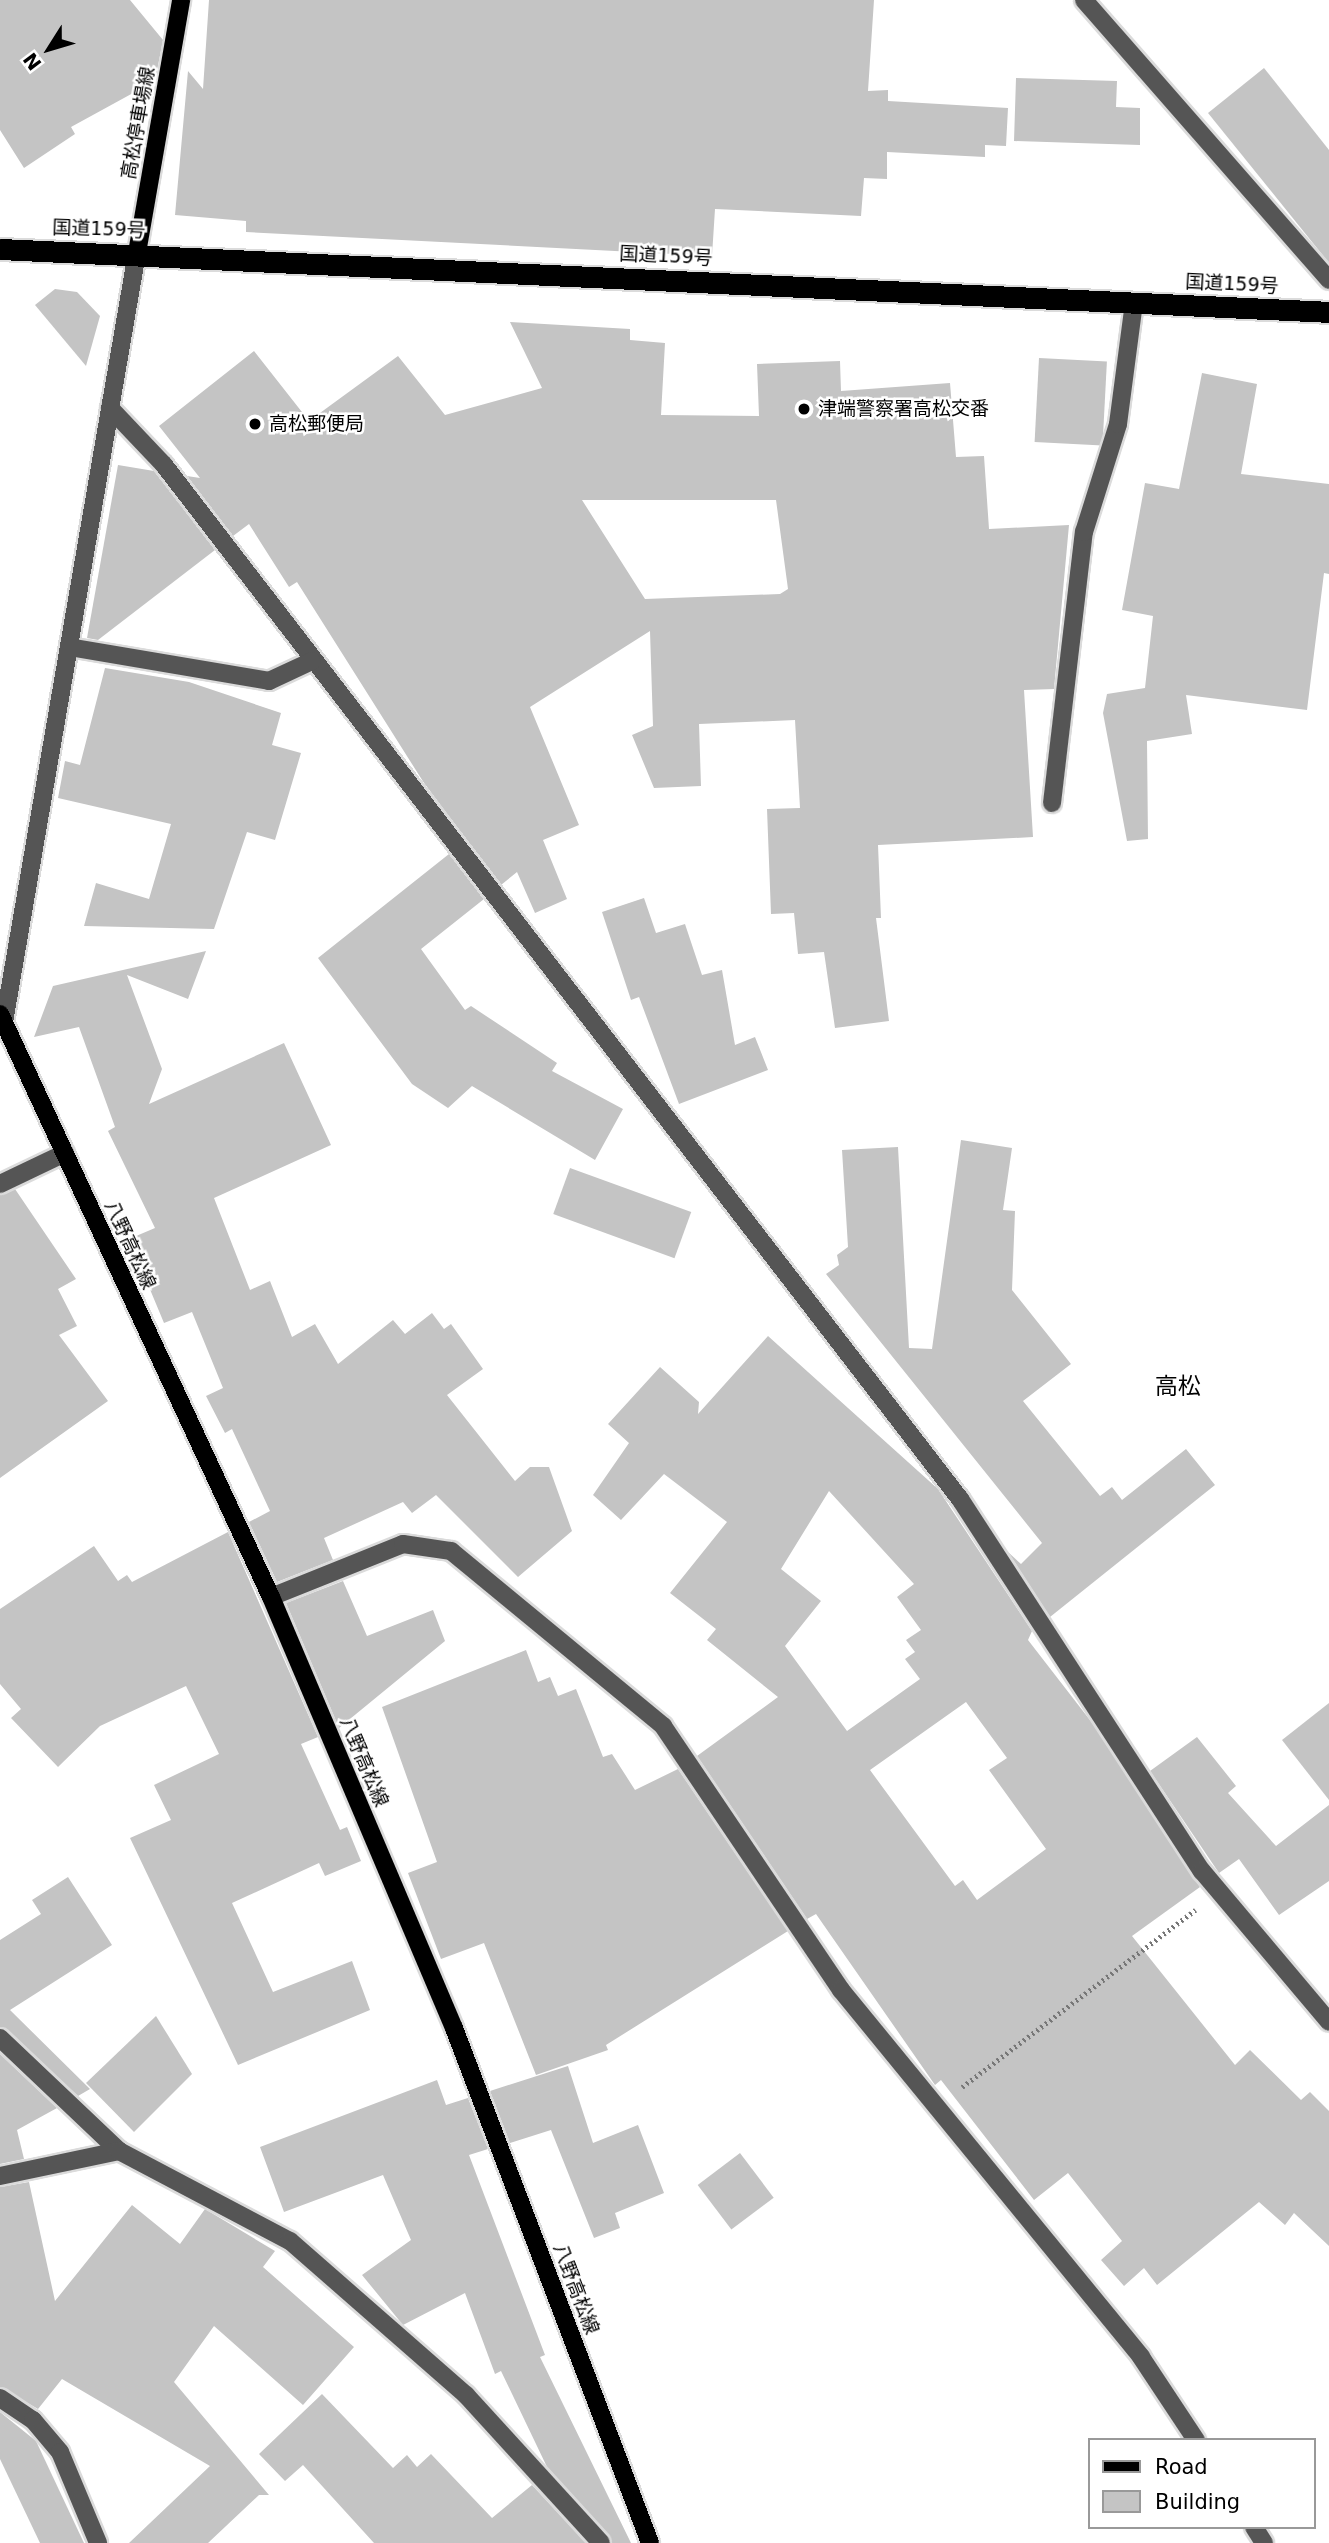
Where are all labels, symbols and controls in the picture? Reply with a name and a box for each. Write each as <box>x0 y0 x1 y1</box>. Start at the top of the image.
north arrow <box>14 14 84 84</box>
text: N <box>19 49 46 75</box>
street label: 高松停車場線 <box>117 65 159 181</box>
street label: 国道159号 <box>52 216 146 242</box>
street label: 国道159号 <box>619 242 713 270</box>
street label: 国道159号 <box>1185 270 1279 298</box>
place label: 津端警察署高松交番 <box>818 398 989 420</box>
marker: 津端警察署高松交番 <box>796 401 812 417</box>
place label: 高松郵便局 <box>269 413 364 435</box>
marker: 高松郵便局 <box>247 416 263 432</box>
street label: 八野高松線 <box>100 1197 160 1293</box>
district label: 高松 <box>1155 1372 1201 1400</box>
street label: 八野高松線 <box>335 1714 393 1810</box>
street label: 八野高松線 <box>548 2241 604 2337</box>
legend <box>1088 2438 1315 2529</box>
text: Road <box>1155 2455 1208 2479</box>
text: Building <box>1155 2490 1240 2514</box>

